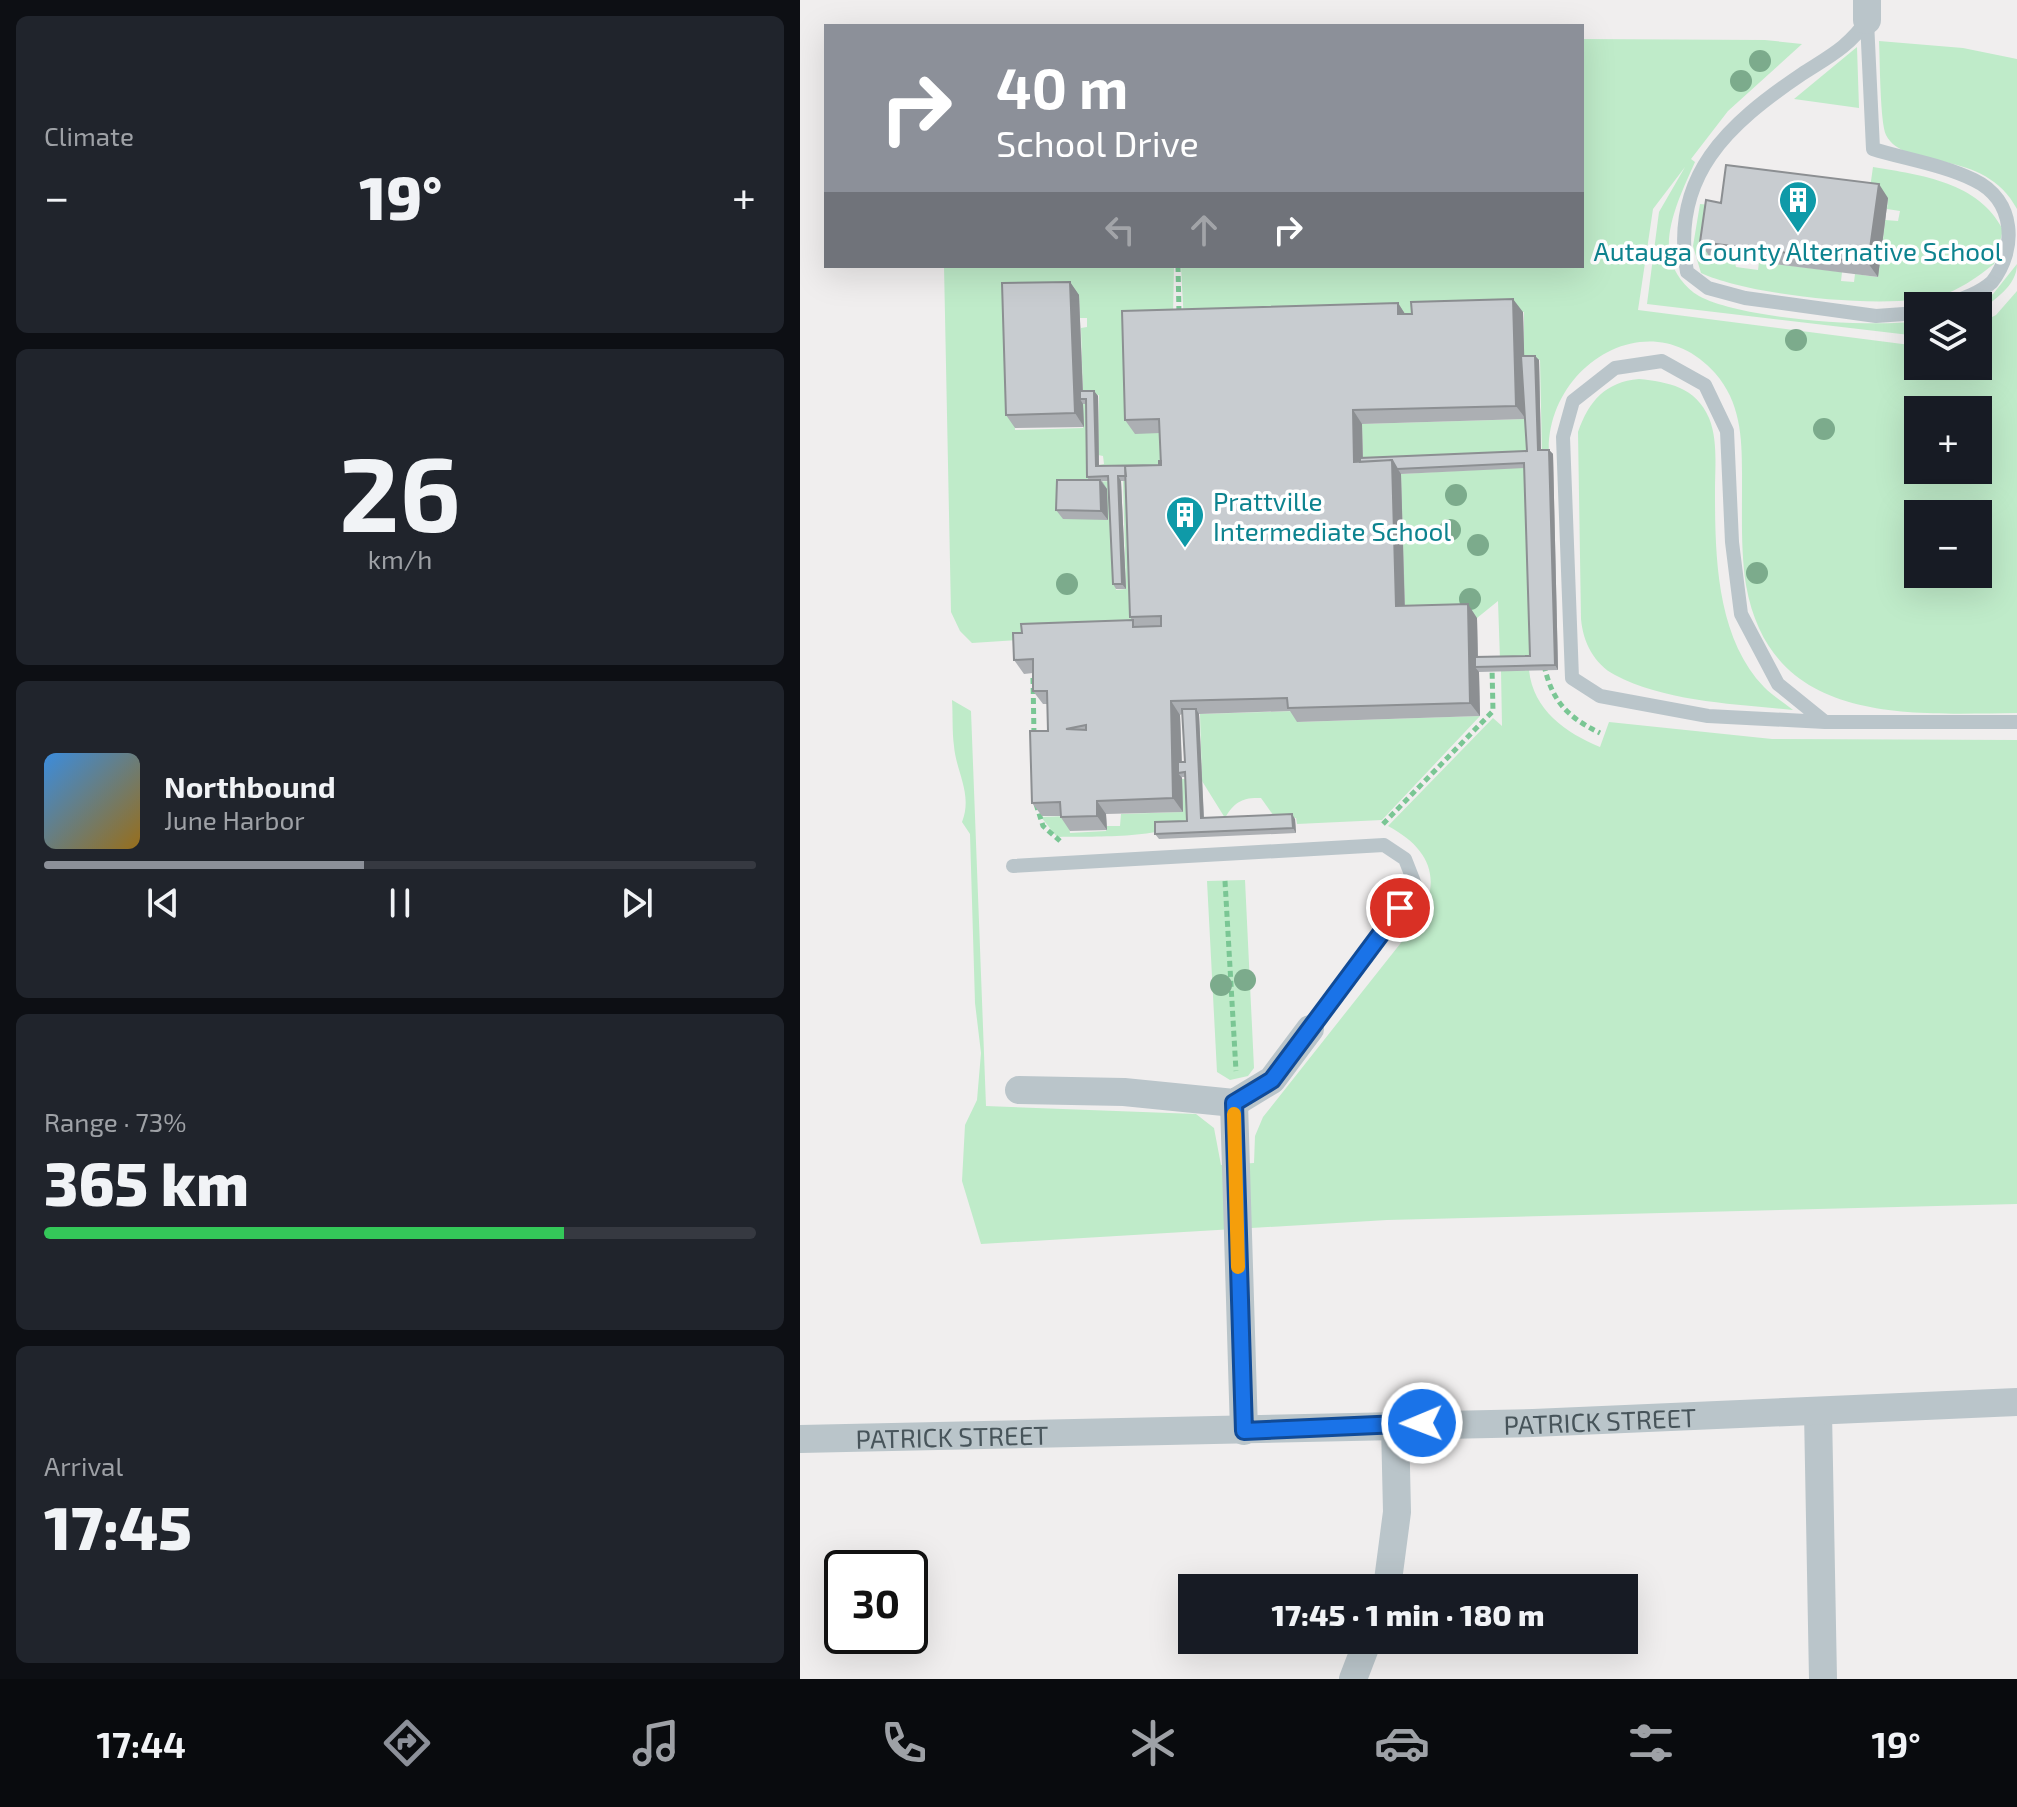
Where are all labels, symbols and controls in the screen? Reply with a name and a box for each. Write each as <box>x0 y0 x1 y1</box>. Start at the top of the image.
text: 40 m <box>996 53 1128 120</box>
icon: right <box>864 56 968 160</box>
text: Climate <box>44 120 134 151</box>
text: School Drive <box>996 121 1199 164</box>
text: 19° <box>359 160 442 232</box>
text: − <box>44 169 70 222</box>
text: + <box>732 169 756 222</box>
building icon: Autauga County Alternative School <box>1777 179 1819 234</box>
icon: left <box>1098 208 1142 252</box>
icon: ahead <box>1182 208 1226 252</box>
icon: right <box>1266 208 1310 252</box>
place label: Autauga County Alternative School <box>1593 235 2003 266</box>
map controls <box>1904 292 1992 588</box>
button: layers <box>1904 292 1992 380</box>
button: + <box>1904 396 1992 484</box>
text: 26 <box>339 428 461 553</box>
place label: Prattville Intermediate School <box>1213 485 1451 546</box>
building icon: Prattville Intermediate School <box>1164 494 1206 549</box>
button: − <box>1904 500 1992 588</box>
text: km/h <box>368 543 432 574</box>
text: Northbound <box>164 768 336 804</box>
text: June Harbor <box>164 804 305 835</box>
pin <box>1366 874 1434 942</box>
icon: previous <box>141 881 185 925</box>
icon: pause <box>378 881 422 925</box>
icon: next <box>615 881 659 925</box>
icon: arrive <box>1378 886 1422 930</box>
text: Range · 73% <box>44 1106 187 1137</box>
text: 365 km <box>44 1146 249 1218</box>
position arrow <box>1380 1381 1464 1465</box>
street label: PATRICK STREET <box>1503 1400 1697 1439</box>
street label: PATRICK STREET <box>855 1418 1049 1453</box>
text: Arrival <box>44 1450 123 1481</box>
text: 17:45 <box>44 1490 192 1562</box>
speed limit sign: 30 <box>824 1550 928 1654</box>
text: 17:45 · 1 min · 180 m <box>1271 1596 1545 1632</box>
icon: directions <box>379 1715 435 1771</box>
icon: music <box>628 1715 684 1771</box>
icon: phone <box>876 1715 932 1771</box>
icon: climate <box>1125 1715 1181 1771</box>
icon: car <box>1374 1715 1430 1771</box>
icon: filters <box>1623 1715 1679 1771</box>
text: 17:44 <box>96 1722 186 1765</box>
text: 19° <box>1871 1722 1921 1765</box>

